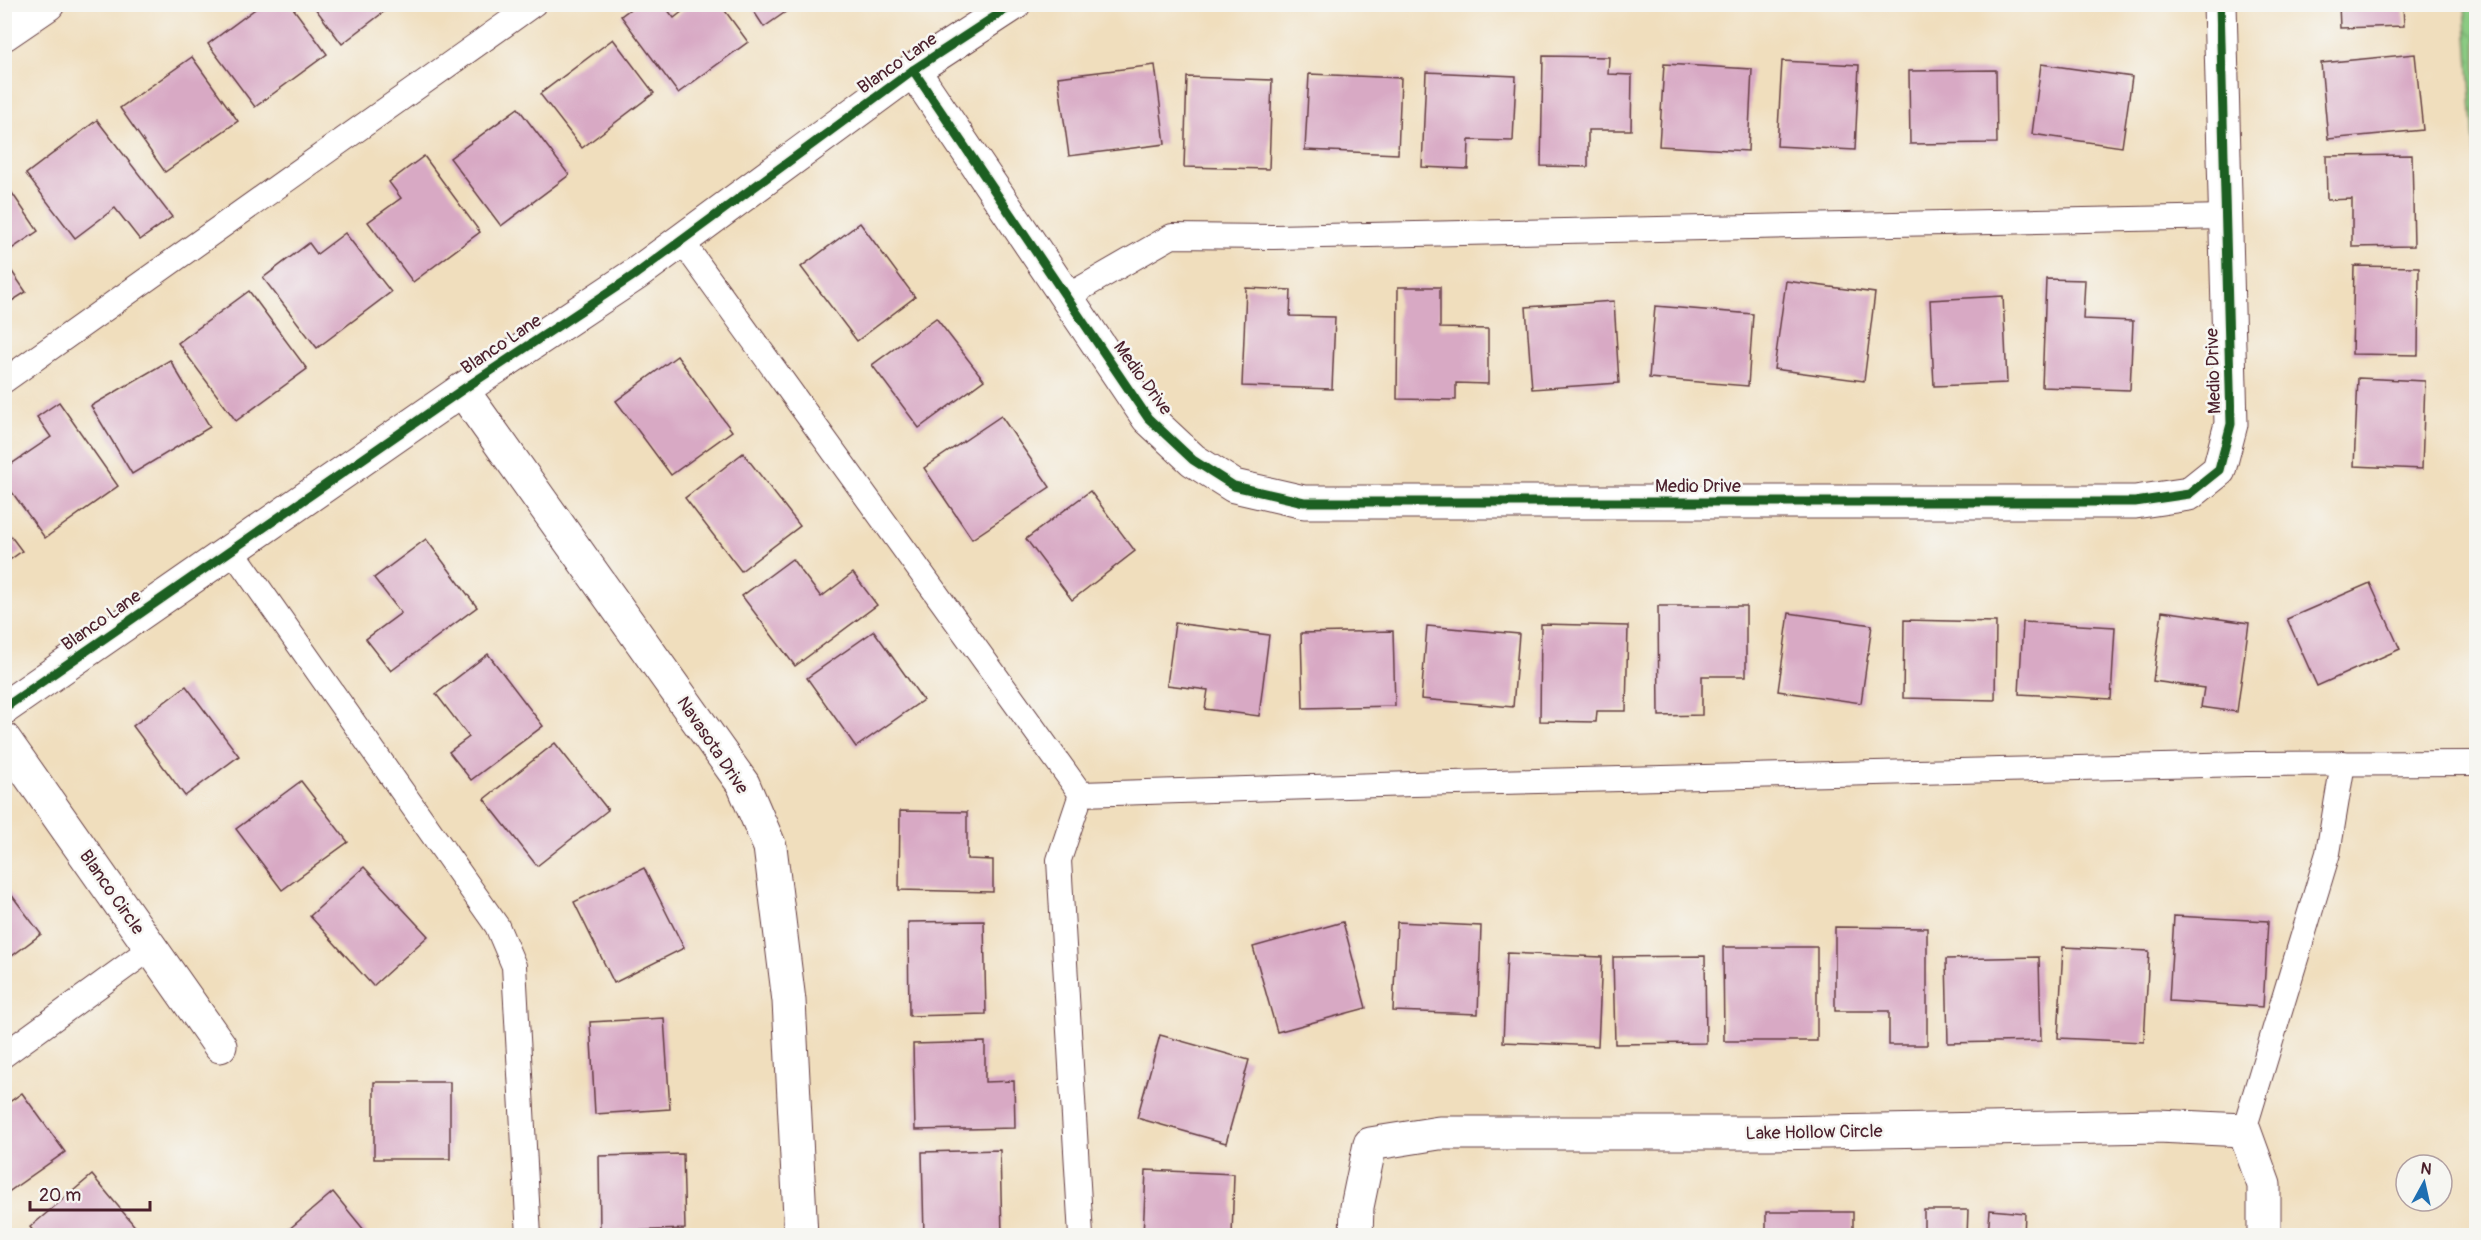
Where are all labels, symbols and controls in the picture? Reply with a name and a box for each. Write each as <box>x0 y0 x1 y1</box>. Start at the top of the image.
street label: Blanco Lane <box>853 27 942 99</box>
street label: Blanco Lane <box>457 309 546 380</box>
street label: Medio Drive <box>2201 328 2226 414</box>
street label: Medio Drive <box>1108 337 1177 420</box>
street label: Medio Drive <box>1655 475 1741 498</box>
street label: Blanco Lane <box>57 584 146 656</box>
street label: Navasota Drive <box>672 692 754 799</box>
street label: Blanco Circle <box>74 845 149 939</box>
street label: Lake Hollow Circle <box>1745 1120 1883 1145</box>
north arrow <box>2394 1153 2454 1213</box>
text: N <box>2419 1158 2433 1180</box>
scale bar <box>30 1174 150 1212</box>
text: 20 m <box>39 1184 81 1207</box>

